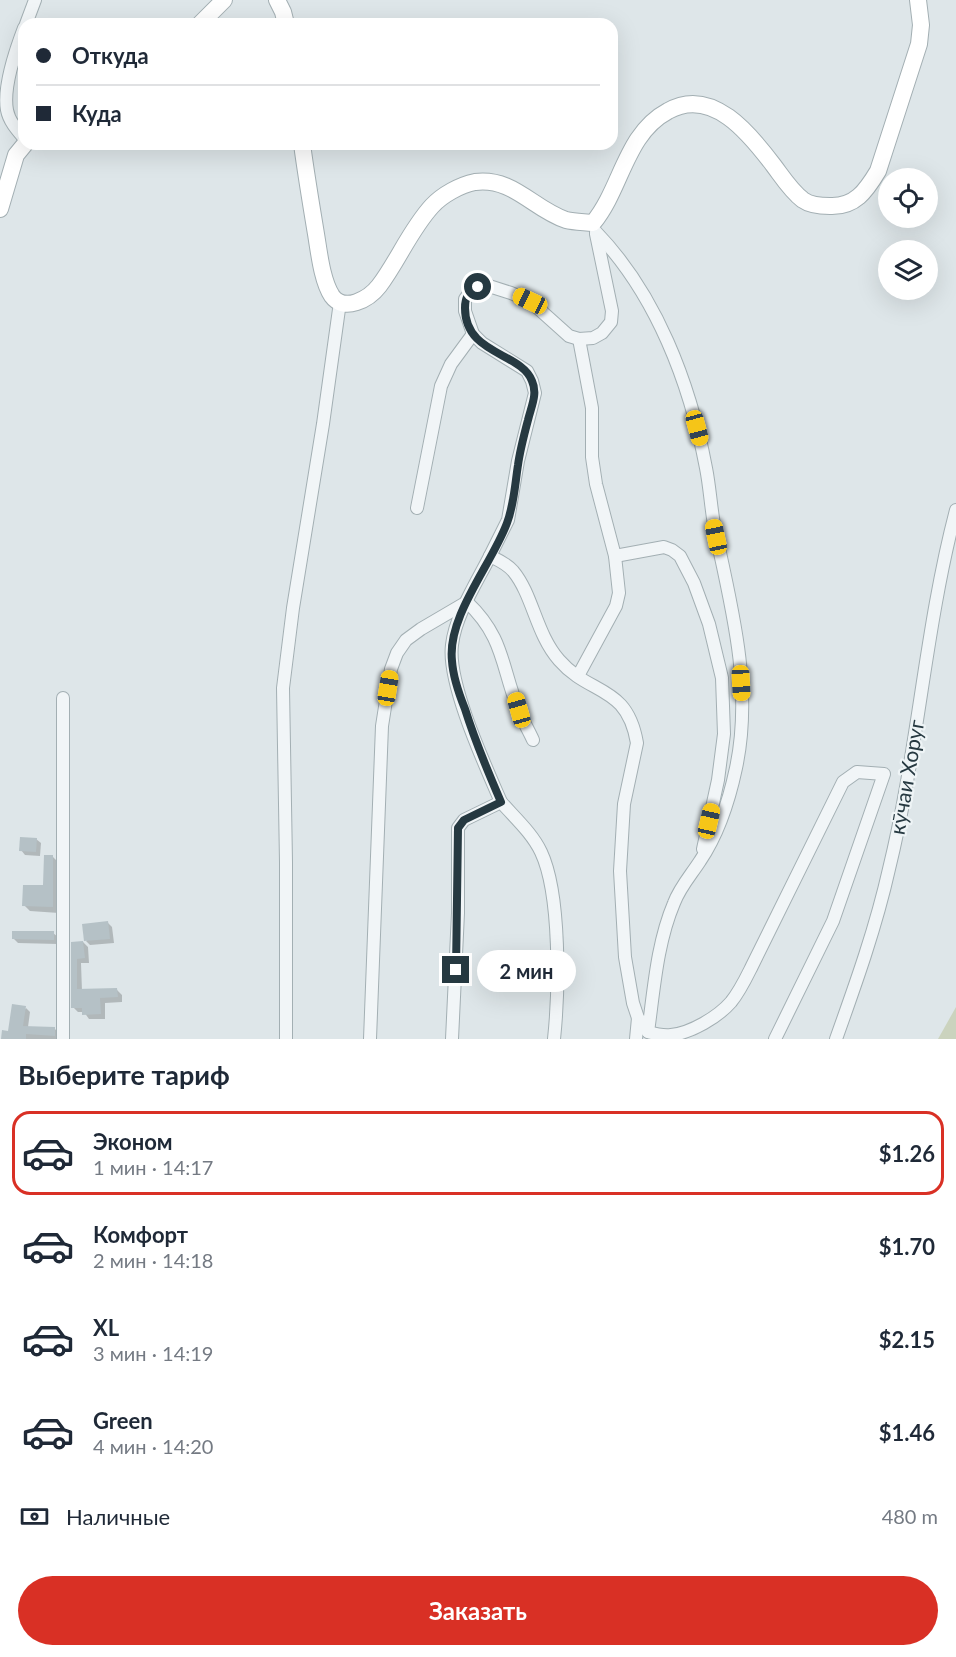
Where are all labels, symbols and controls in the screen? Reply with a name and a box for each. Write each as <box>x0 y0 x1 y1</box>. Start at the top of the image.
text: Откуда <box>72 42 149 69</box>
text: Куда <box>72 100 122 127</box>
map controls <box>878 168 938 300</box>
button: locate <box>878 168 938 228</box>
button: layers <box>878 240 938 300</box>
route start <box>464 273 491 300</box>
car <box>510 285 550 317</box>
car <box>684 408 710 448</box>
car <box>703 518 729 556</box>
car <box>731 665 751 701</box>
car <box>376 669 400 707</box>
car <box>505 690 533 730</box>
street label: кӯчаи Хоруг <box>884 717 928 836</box>
car <box>696 801 722 841</box>
callout: 2 мин <box>477 949 576 991</box>
route end <box>442 956 469 983</box>
text: 2 мин <box>500 959 553 983</box>
text: Выберите тариф <box>18 1058 230 1091</box>
icon: car <box>21 1126 75 1180</box>
text: Эконом <box>93 1128 173 1155</box>
text: $1.26 <box>879 1140 935 1167</box>
text: 1 мин · 14:17 <box>93 1155 213 1179</box>
icon: car <box>21 1219 75 1273</box>
text: Комфорт <box>93 1221 188 1248</box>
text: $1.70 <box>879 1233 935 1260</box>
text: 2 мин · 14:18 <box>93 1248 213 1272</box>
icon: car <box>21 1312 75 1366</box>
text: XL <box>93 1314 119 1341</box>
text: $2.15 <box>879 1326 935 1353</box>
text: 3 мин · 14:19 <box>93 1341 213 1365</box>
icon: car <box>21 1405 75 1459</box>
text: Green <box>93 1407 153 1434</box>
text: $1.46 <box>879 1419 935 1446</box>
text: 4 мин · 14:20 <box>93 1434 213 1458</box>
icon: cash <box>18 1500 51 1533</box>
text: Наличные <box>66 1503 170 1530</box>
text: 480 m <box>882 1504 938 1528</box>
button: Заказать <box>18 1576 938 1645</box>

